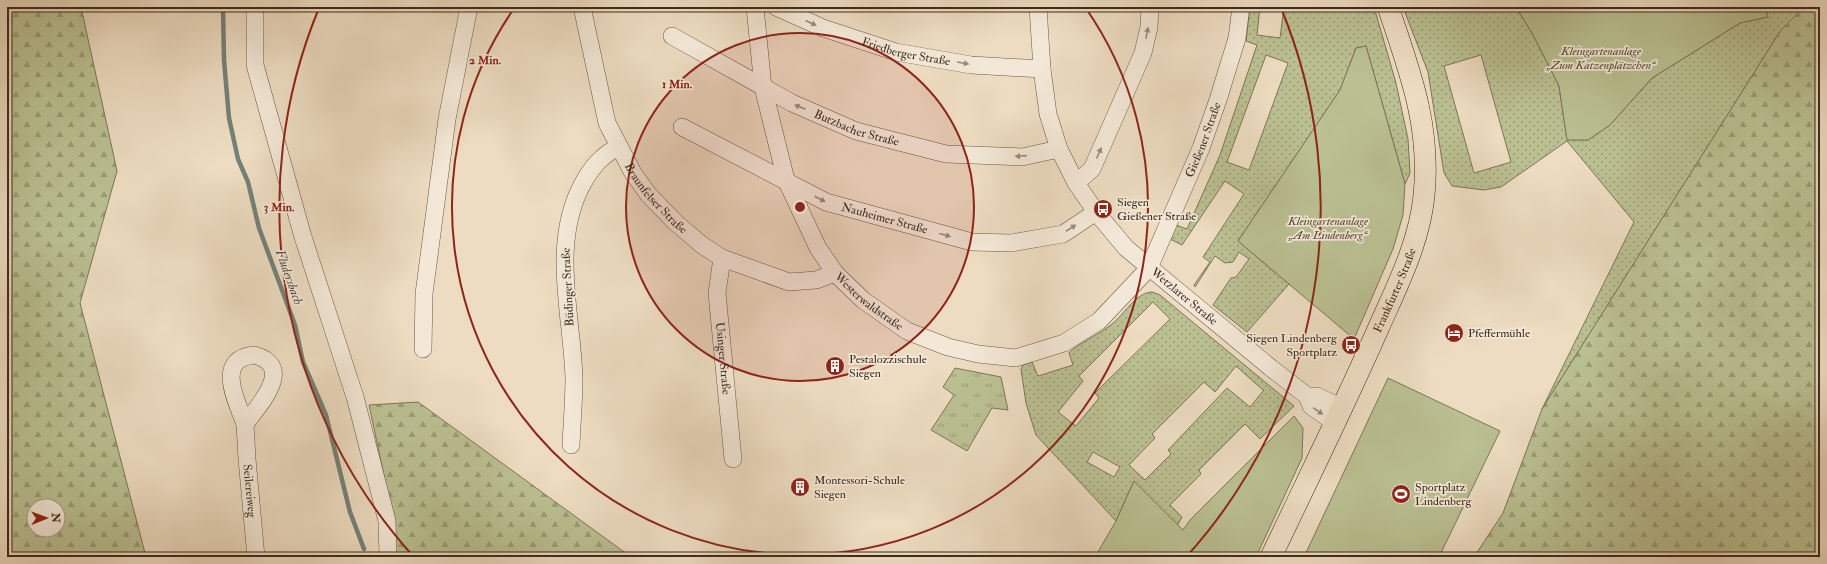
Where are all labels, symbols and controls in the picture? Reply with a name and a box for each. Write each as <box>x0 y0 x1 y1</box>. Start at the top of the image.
one-way arrow <box>806 20 817 26</box>
one-way arrow <box>1145 27 1151 39</box>
street label: Friedberger Straße <box>860 34 951 69</box>
park label: Kleingartenanlage „Zum Katzenplätzchen“ <box>1546 44 1657 73</box>
text: 2 Min. <box>469 53 502 68</box>
one-way arrow <box>957 61 969 67</box>
text: 1 Min. <box>662 77 693 92</box>
street label: Gießener Straße <box>1182 100 1224 180</box>
one-way arrow <box>795 104 806 110</box>
street label: Butzbacher Straße <box>812 106 901 149</box>
one-way arrow <box>1096 148 1102 159</box>
one-way arrow <box>1015 153 1027 160</box>
street label: Braunfelser Straße <box>621 160 690 237</box>
one-way arrow <box>814 195 826 202</box>
place label: Siegen Gießener Straße <box>1117 195 1196 224</box>
bus stop icon: Siegen Gießener Straße <box>1092 198 1114 220</box>
street label: Nauheimer Straße <box>840 199 929 237</box>
text: 3 Min. <box>264 200 295 215</box>
centre of rings <box>793 200 807 214</box>
park label: Kleingartenanlage „Am Lindenberg“ <box>1287 214 1369 243</box>
one-way arrow <box>1066 224 1077 232</box>
one-way arrow <box>939 232 951 238</box>
water label: Fludersbach <box>271 246 306 307</box>
street label: Frankfurter Straße <box>1370 246 1419 335</box>
street label: Büdinger Straße <box>558 247 578 327</box>
street label: Wetzlarer Straße <box>1147 264 1221 328</box>
street label: Westerwaldstraße <box>831 269 906 333</box>
street label: Usinger Straße <box>712 321 734 395</box>
hotel icon: Pfeffermühle <box>1443 322 1465 344</box>
place label: Pfeffermühle <box>1468 326 1530 341</box>
place label: Siegen Lindenberg Sportplatz <box>1246 331 1338 360</box>
bus stop icon: Siegen Lindenberg Sportplatz <box>1340 334 1362 356</box>
place label: Pestalozzischule Siegen <box>849 352 927 381</box>
building icon: Pestalozzischule Siegen <box>824 355 846 377</box>
one-way arrow <box>1313 407 1323 415</box>
street label: Seilereiweg <box>240 463 260 519</box>
place label: Montessori-Schule Siegen <box>814 473 905 502</box>
building icon: Montessori-Schule Siegen <box>789 476 811 498</box>
place label: Sportplatz Lindenberg <box>1415 480 1472 509</box>
sports icon: Sportplatz Lindenberg <box>1390 483 1412 505</box>
north arrow <box>26 498 66 538</box>
text: N <box>49 512 62 524</box>

